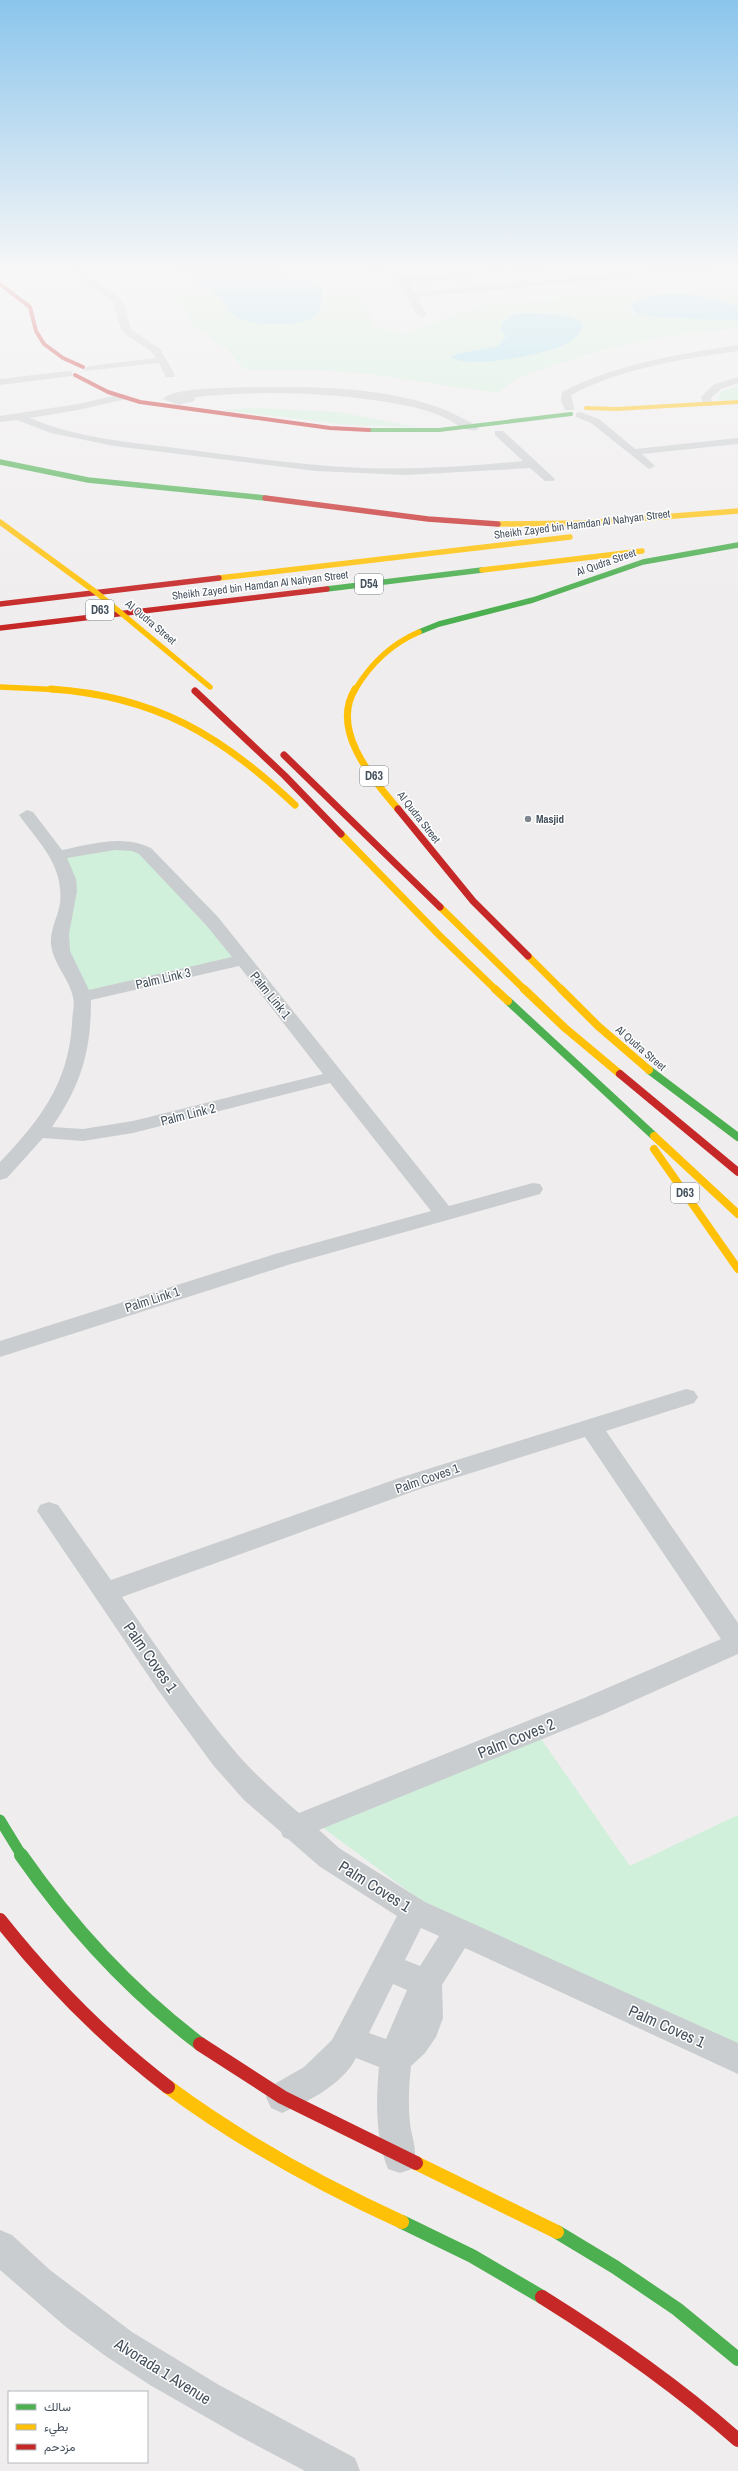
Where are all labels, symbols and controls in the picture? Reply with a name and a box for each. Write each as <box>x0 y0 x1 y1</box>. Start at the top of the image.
street label: Sheikh Zayed bin Hamdan Al Nahyan Street <box>493 506 671 542</box>
street label: Al Qudra Street <box>573 545 638 579</box>
street label: Sheikh Zayed bin Hamdan Al Nahyan Street <box>171 567 349 603</box>
road number: D54 <box>355 574 383 594</box>
street label: Al Qudra Street <box>122 596 180 648</box>
road number: D63 <box>86 600 114 620</box>
road number: D63 <box>360 766 388 786</box>
street label: Al Qudra Street <box>394 787 444 846</box>
place label: Masjid <box>536 812 564 826</box>
marker: Masjid <box>523 814 533 824</box>
street label: Palm Link 3 <box>134 964 193 993</box>
street label: Palm Link 1 <box>246 968 295 1023</box>
street label: Al Qudra Street <box>612 1022 669 1074</box>
street label: Palm Link 2 <box>159 1099 218 1130</box>
road number: D63 <box>671 1183 699 1203</box>
street label: Palm Link 1 <box>123 1283 182 1316</box>
street label: Palm Coves 1 <box>393 1460 461 1497</box>
street label: Palm Coves 1 <box>119 1617 184 1697</box>
street label: Palm Coves 2 <box>474 1713 558 1763</box>
street label: Palm Coves 1 <box>335 1855 416 1917</box>
street label: Palm Coves 1 <box>625 1999 709 2053</box>
street label: Alvorada 1 Avenue <box>110 2332 215 2409</box>
legend <box>8 2391 148 2463</box>
text: سالك <box>44 2399 71 2415</box>
text: بطيء <box>44 2419 68 2437</box>
text: مزدحم <box>44 2439 75 2455</box>

